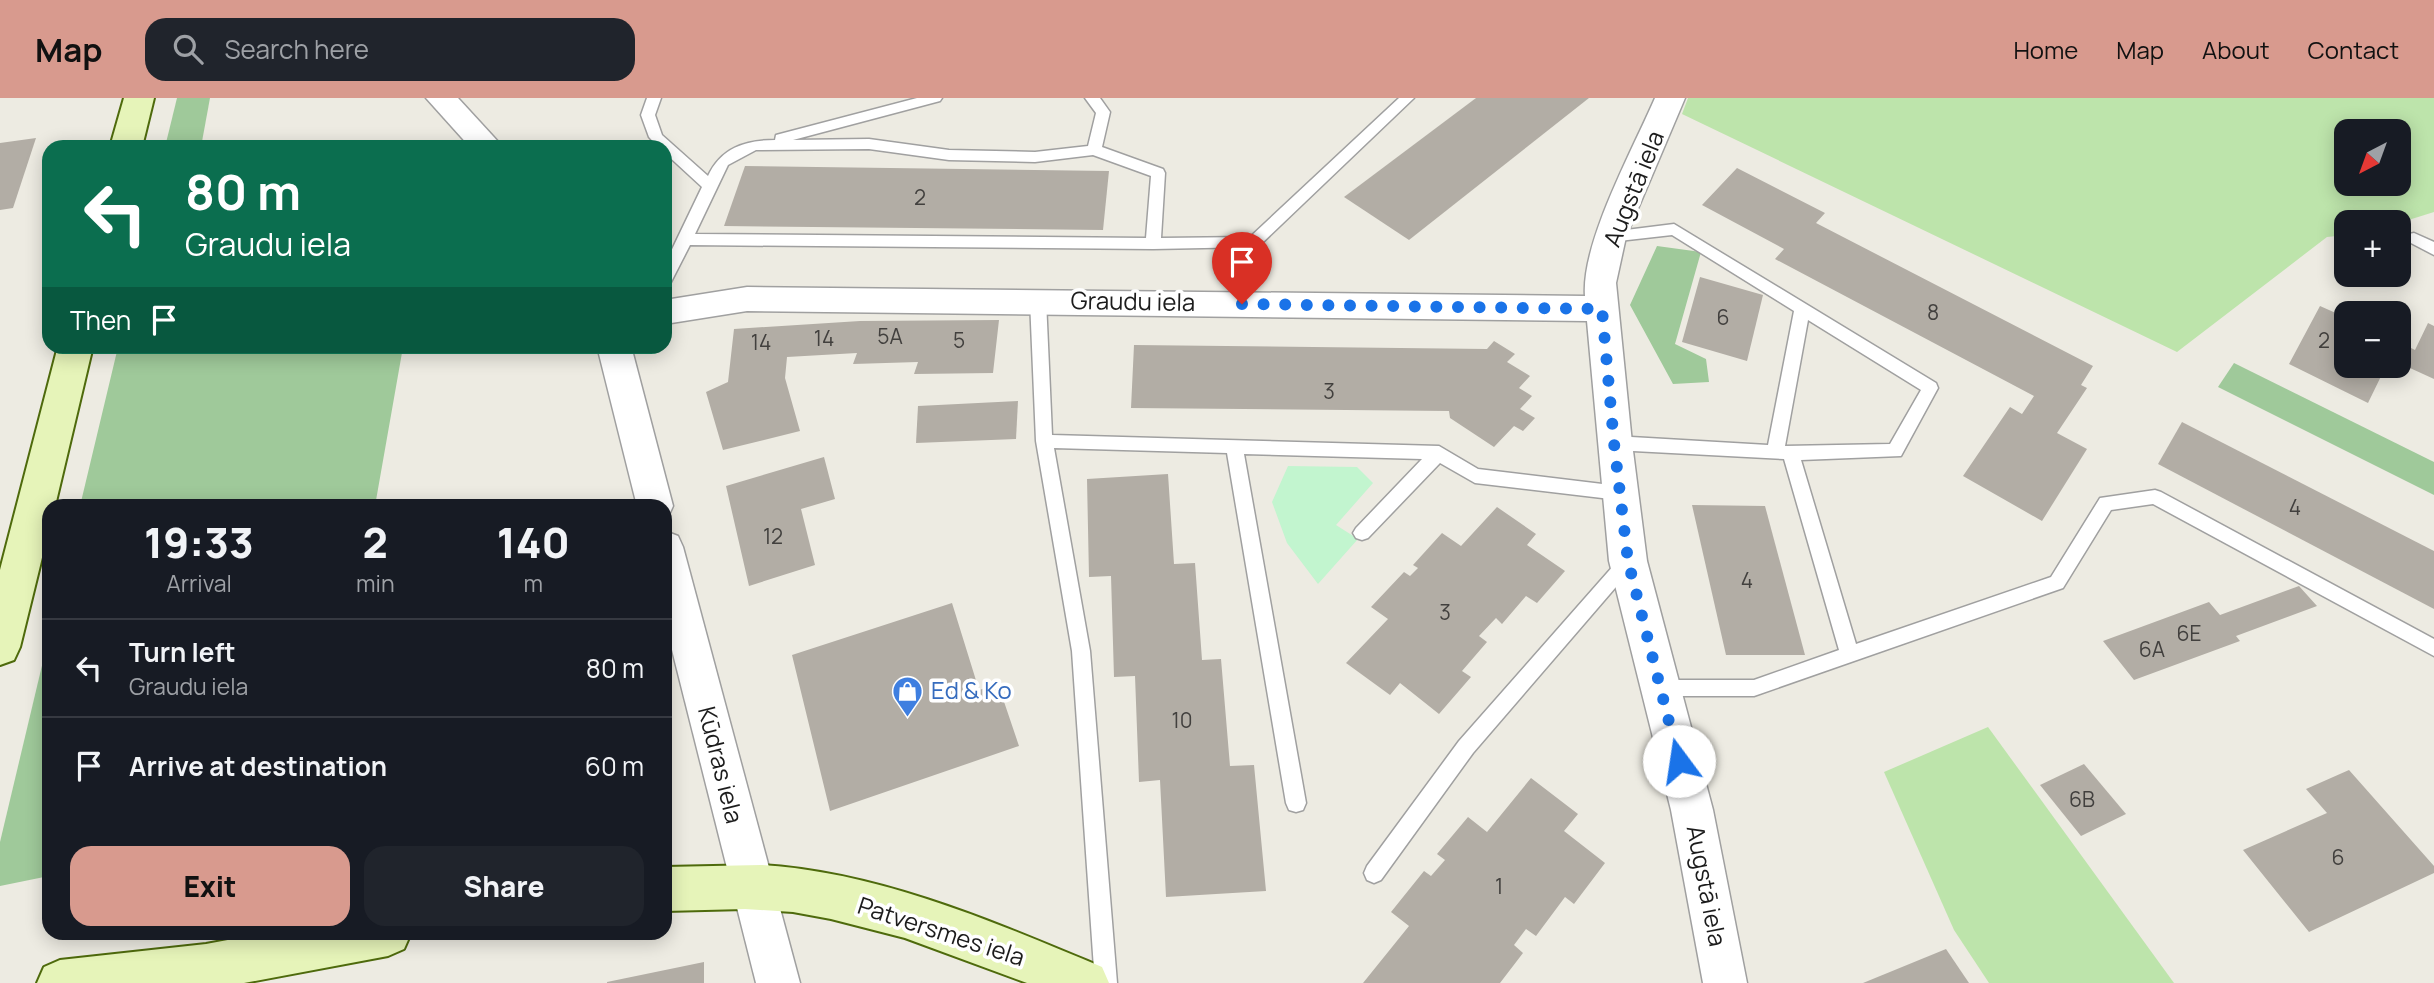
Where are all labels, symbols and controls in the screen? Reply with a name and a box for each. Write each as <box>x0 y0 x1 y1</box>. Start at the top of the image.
search box <box>145 18 635 81</box>
text: Map <box>35 27 103 72</box>
icon: search <box>169 30 207 68</box>
text: Search here <box>225 31 369 67</box>
text: Home <box>2013 33 2078 66</box>
text: Map <box>2116 33 2164 66</box>
text: About <box>2202 33 2270 66</box>
text: Contact <box>2308 33 2399 66</box>
north arrow <box>2334 119 2412 196</box>
map controls <box>2334 119 2411 378</box>
street label: Augstā iela <box>1594 125 1671 251</box>
text: 80 m <box>185 158 301 225</box>
icon: left <box>70 168 161 259</box>
house number: 2 <box>914 183 926 211</box>
button: + <box>2334 210 2411 287</box>
text: Graudu iela <box>185 222 351 266</box>
pin <box>1212 232 1272 304</box>
icon: arrive <box>1223 243 1261 281</box>
street label: Graudu iela <box>1070 283 1196 318</box>
house number: 8 <box>1927 298 1939 326</box>
icon: arrive <box>145 301 183 339</box>
button: − <box>2334 301 2411 378</box>
text: Then <box>70 302 131 338</box>
house number: 6 <box>1716 303 1730 331</box>
house number: 5A <box>877 322 903 350</box>
house number: 14 <box>814 324 834 352</box>
house number: 5 <box>953 326 965 354</box>
house number: 2 <box>2318 326 2330 354</box>
house number: 14 <box>751 328 771 356</box>
house number: 3 <box>1323 377 1335 405</box>
house number: 4 <box>2289 493 2301 521</box>
text: 19:33 <box>144 513 254 571</box>
text: 2 <box>363 513 388 571</box>
text: 140 <box>497 513 570 571</box>
house number: 12 <box>763 522 783 550</box>
house number: 4 <box>1741 566 1753 594</box>
text: Arrival <box>166 567 232 599</box>
text: min <box>356 567 395 599</box>
text: m <box>524 567 543 599</box>
house number: 3 <box>1439 598 1451 626</box>
house number: 6E <box>2176 619 2202 647</box>
text: Turn left <box>129 634 236 670</box>
house number: 6A <box>2139 635 2165 663</box>
icon: left <box>70 649 108 687</box>
text: 80 m <box>586 650 644 686</box>
text: Graudu iela <box>129 670 248 702</box>
place label: Ed & Ko <box>931 673 1012 706</box>
shop icon: Ed & Ko <box>891 674 925 718</box>
street label: Kūdras iela <box>691 703 752 827</box>
house number: 10 <box>1172 706 1193 734</box>
position arrow <box>1642 724 1716 798</box>
icon: arrive <box>70 747 108 785</box>
text: Arrive at destination <box>129 748 387 784</box>
text: 60 m <box>585 748 644 784</box>
house number: 6B <box>2069 785 2095 813</box>
street label: Augstā iela <box>1680 822 1735 949</box>
house number: 6 <box>2331 843 2345 871</box>
button: Exit <box>70 846 350 926</box>
button: Share <box>364 846 644 926</box>
house number: 1 <box>1495 872 1503 900</box>
street label: Patversmes iela <box>854 888 1029 973</box>

